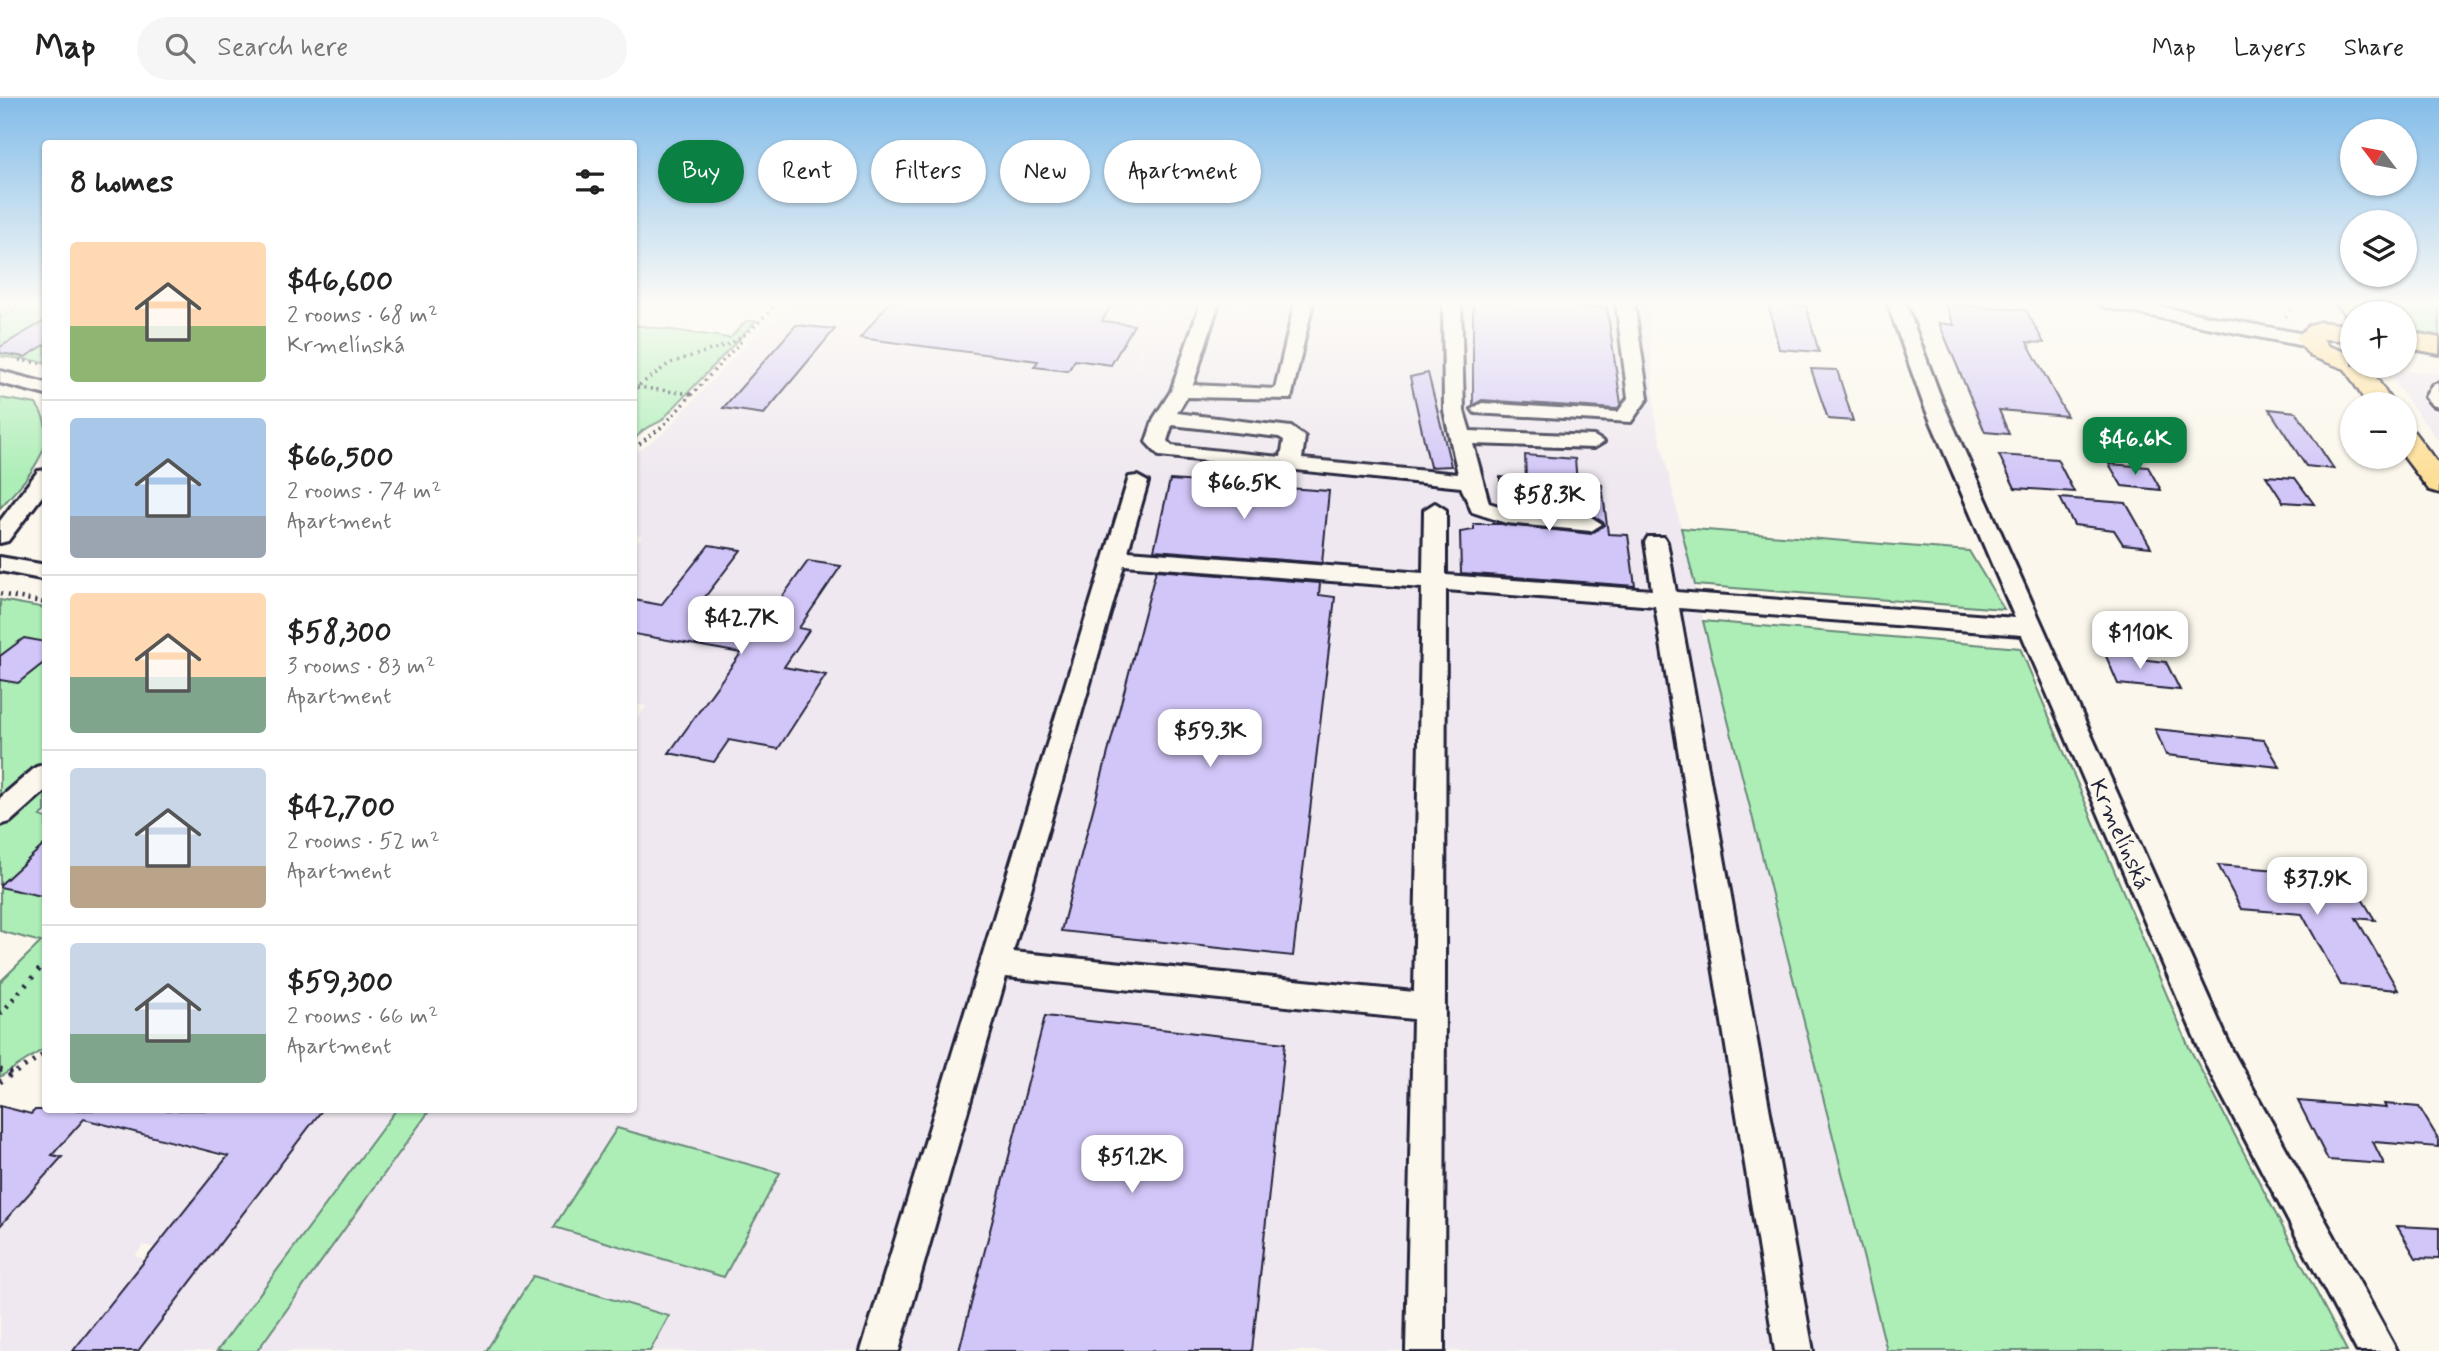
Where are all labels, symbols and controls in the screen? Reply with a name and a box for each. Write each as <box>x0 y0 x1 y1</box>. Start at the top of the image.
search box <box>137 17 627 80</box>
text: Map <box>35 26 95 70</box>
icon: search <box>161 29 199 67</box>
text: Search here <box>217 31 348 65</box>
text: Map <box>2152 33 2196 64</box>
text: Layers <box>2234 33 2306 64</box>
text: Share <box>2344 33 2404 64</box>
north arrow <box>2340 119 2417 196</box>
map controls <box>2340 119 2417 469</box>
chip: Buy <box>658 140 744 203</box>
chip: Rent <box>758 140 857 203</box>
chip: Filters <box>871 140 986 203</box>
chip: New <box>1000 140 1090 203</box>
chip: Apartment <box>1104 140 1261 203</box>
text: 8 homes <box>70 163 173 202</box>
icon: filters <box>571 163 609 201</box>
button: layers <box>2340 210 2417 287</box>
text: $46,600 <box>287 262 393 301</box>
icon: home <box>126 270 210 354</box>
text: 2 rooms · 68 m² <box>287 301 438 331</box>
button: + <box>2340 301 2417 378</box>
text: Krmelínská <box>287 331 405 361</box>
button: − <box>2340 392 2417 469</box>
pin: $46.6K <box>2078 418 2192 477</box>
text: $46.6K <box>2099 425 2171 455</box>
text: $66,500 <box>287 438 394 477</box>
icon: home <box>126 446 210 530</box>
pin: $66.5K <box>1187 462 1301 521</box>
text: $66.5K <box>1208 469 1280 499</box>
pin: $58.3K <box>1492 474 1606 533</box>
text: 2 rooms · 74 m² <box>287 477 442 507</box>
text: $58.3K <box>1513 481 1585 511</box>
text: Apartment <box>287 507 392 537</box>
pin: $42.7K <box>684 596 798 656</box>
text: $42.7K <box>704 604 778 634</box>
pin: $110K <box>2091 612 2189 671</box>
text: $58,300 <box>287 613 392 652</box>
text: $110K <box>2108 619 2172 649</box>
icon: home <box>126 621 210 705</box>
text: 3 rooms · 83 m² <box>287 652 435 682</box>
text: Apartment <box>287 682 392 712</box>
pin: $59.3K <box>1153 710 1267 769</box>
text: $59.3K <box>1174 717 1246 747</box>
street label: Krmelínská <box>2081 775 2157 895</box>
text: $42,700 <box>287 788 395 827</box>
icon: home <box>126 796 210 880</box>
text: 2 rooms · 52 m² <box>287 827 440 857</box>
text: Apartment <box>287 857 392 887</box>
pin: $37.9K <box>2260 858 2374 917</box>
text: $37.9K <box>2283 865 2351 895</box>
text: $59,300 <box>287 963 393 1002</box>
icon: home <box>126 971 210 1055</box>
text: 2 rooms · 66 m² <box>287 1002 438 1032</box>
text: Apartment <box>287 1032 392 1062</box>
pin: $51.2K <box>1075 1136 1189 1195</box>
text: $51.2K <box>1097 1143 1167 1173</box>

